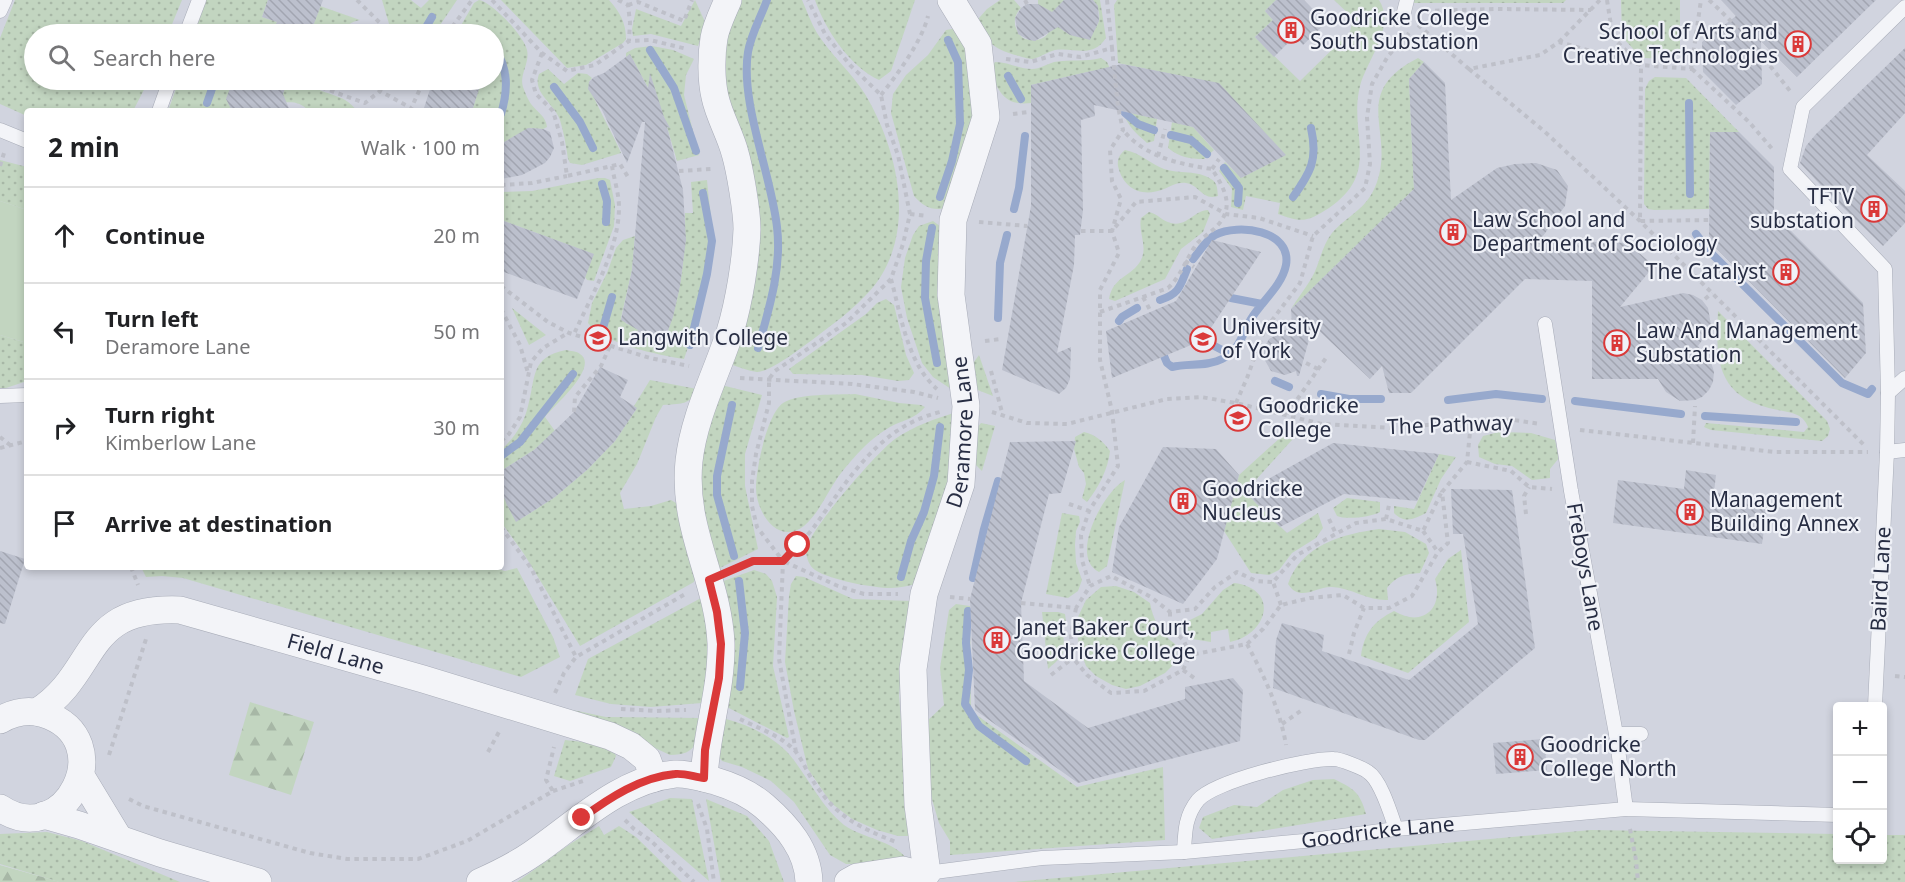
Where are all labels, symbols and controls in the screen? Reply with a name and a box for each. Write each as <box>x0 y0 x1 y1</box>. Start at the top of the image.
place label: Goodricke College South Substation <box>1310 3 1490 55</box>
building icon: Goodricke College South Substation <box>1276 15 1306 45</box>
place label: School of Arts and Creative Technologies <box>1563 17 1778 69</box>
search box <box>24 24 504 90</box>
building icon: School of Arts and Creative Technologies <box>1783 29 1813 59</box>
icon: search <box>45 41 78 74</box>
text: Search here <box>93 42 215 72</box>
text: 2 min <box>48 129 120 165</box>
text: Walk · 100 m <box>361 134 480 161</box>
place label: TFTV substation <box>1750 182 1854 234</box>
building icon: TFTV substation <box>1859 194 1889 224</box>
place label: Law School and Department of Sociology <box>1472 205 1717 257</box>
building icon: Law School and Department of Sociology <box>1438 217 1468 247</box>
icon: ahead <box>48 219 81 252</box>
text: Continue <box>105 220 205 250</box>
text: 20 m <box>433 222 480 249</box>
place label: The Catalyst <box>1646 257 1766 285</box>
building icon: The Catalyst <box>1771 257 1801 287</box>
text: Turn left <box>105 303 199 333</box>
place label: University of York <box>1222 312 1321 364</box>
icon: left <box>48 315 81 348</box>
place label: Law And Management Substation <box>1636 316 1858 368</box>
text: 50 m <box>433 318 480 345</box>
school or university icon: Langwith College <box>583 323 613 353</box>
place label: Langwith College <box>618 323 788 351</box>
school or university icon: University of York <box>1188 324 1218 354</box>
building icon: Law And Management Substation <box>1602 328 1632 358</box>
text: Deramore Lane <box>105 333 250 360</box>
street label: Deramore Lane <box>939 355 979 511</box>
place label: Goodricke College <box>1258 391 1359 443</box>
text: Turn right <box>105 399 215 429</box>
school or university icon: Goodricke College <box>1223 403 1253 433</box>
street label: The Pathway <box>1387 408 1514 440</box>
icon: right <box>48 411 81 444</box>
text: 30 m <box>433 414 480 441</box>
text: Kimberlow Lane <box>105 429 256 456</box>
place label: Goodricke Nucleus <box>1202 474 1303 526</box>
place label: Management Building Annex <box>1710 485 1859 537</box>
building icon: Goodricke Nucleus <box>1168 486 1198 516</box>
building icon: Management Building Annex <box>1675 497 1705 527</box>
street label: Freboys Lane <box>1561 500 1611 633</box>
icon: arrive <box>48 507 81 540</box>
text: Arrive at destination <box>105 508 332 538</box>
street label: Baird Lane <box>1863 526 1897 632</box>
route start <box>784 531 810 557</box>
place label: Janet Baker Court, Goodricke College <box>1014 613 1196 665</box>
building icon: Janet Baker Court, Goodricke College <box>982 625 1012 655</box>
street label: Field Lane <box>284 626 388 680</box>
map controls <box>1833 702 1887 864</box>
button: + <box>1833 702 1887 756</box>
place label: Goodricke College North <box>1540 730 1677 782</box>
building icon: Goodricke College North <box>1505 742 1535 772</box>
button: − <box>1833 756 1887 810</box>
route end <box>568 804 594 830</box>
street label: Goodricke Lane <box>1299 809 1456 854</box>
button: locate <box>1833 810 1887 864</box>

